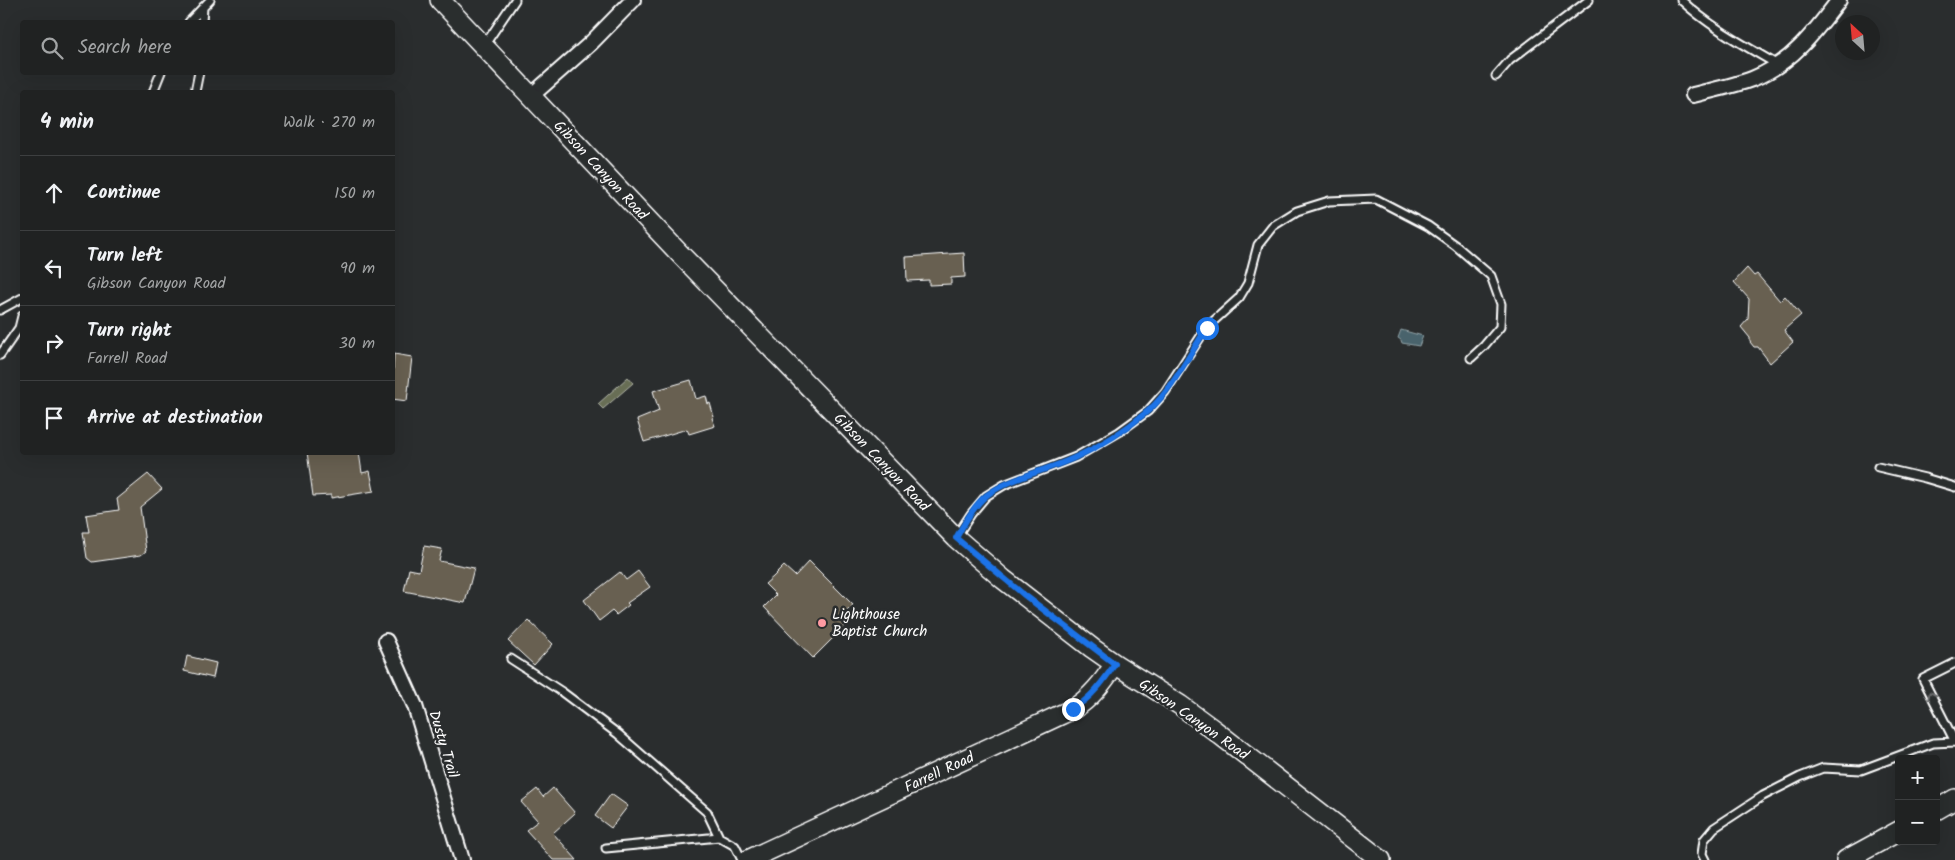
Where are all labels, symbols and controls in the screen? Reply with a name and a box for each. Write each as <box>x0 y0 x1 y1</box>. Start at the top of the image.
north arrow <box>1835 15 1880 60</box>
search box <box>20 20 395 75</box>
text: Search here <box>78 33 172 63</box>
icon: search <box>38 34 66 62</box>
text: 4 min <box>40 106 94 139</box>
text: Walk · 270 m <box>283 110 375 135</box>
street label: Gibson Canyon Road <box>547 115 654 227</box>
text: Continue <box>87 178 160 208</box>
icon: ahead <box>40 179 68 207</box>
text: 150 m <box>334 181 375 206</box>
text: Turn left <box>87 241 162 271</box>
icon: left <box>40 254 68 282</box>
text: 90 m <box>340 256 375 281</box>
text: Gibson Canyon Road <box>87 271 225 296</box>
text: Turn right <box>87 316 172 346</box>
route start <box>1196 317 1219 340</box>
icon: right <box>40 329 68 357</box>
text: 30 m <box>339 331 375 356</box>
text: Farrell Road <box>87 346 167 371</box>
text: Arrive at destination <box>87 403 263 433</box>
icon: arrive <box>40 404 68 432</box>
street label: Gibson Canyon Road <box>828 408 935 518</box>
place label: Lighthouse Baptist Church <box>832 603 927 644</box>
marker: Lighthouse Baptist Church <box>816 617 828 629</box>
street label: Gibson Canyon Road <box>1133 673 1254 767</box>
one-way arrow <box>1927 691 1937 700</box>
route end <box>1062 698 1085 721</box>
street label: Dusty Trail <box>421 708 465 781</box>
street label: Farrell Road <box>900 746 979 800</box>
map controls <box>1895 755 1940 845</box>
button: + <box>1895 755 1940 800</box>
button: − <box>1895 800 1940 845</box>

